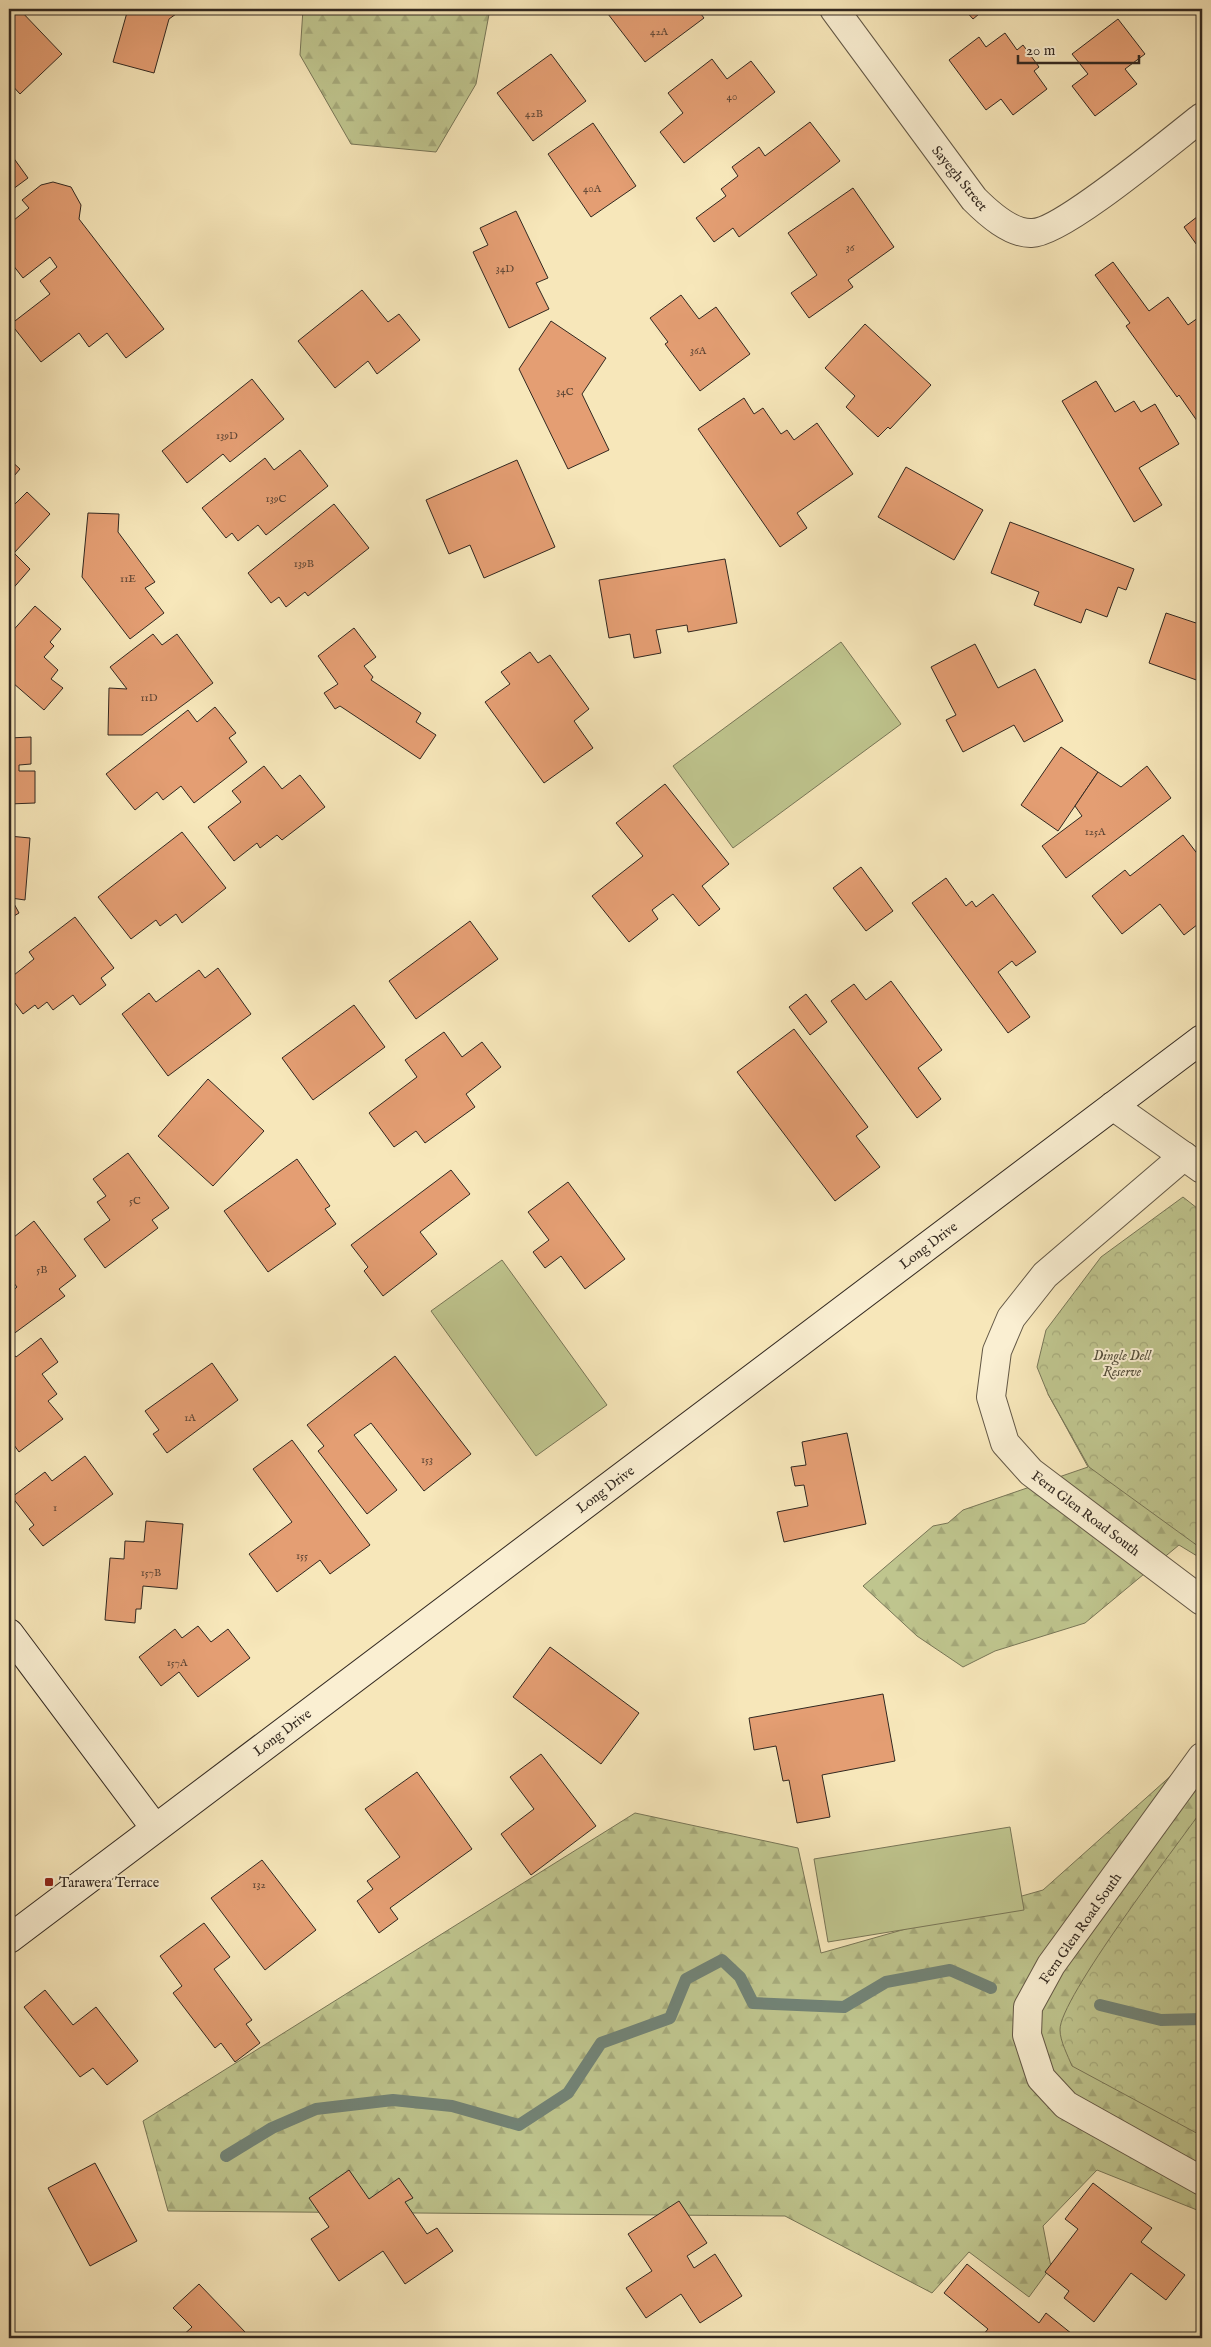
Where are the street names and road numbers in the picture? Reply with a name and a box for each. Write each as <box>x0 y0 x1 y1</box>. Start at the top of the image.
street label: Sayegh Street <box>927 142 991 215</box>
street label: Long Drive <box>896 1218 962 1274</box>
street label: Long Drive <box>573 1462 639 1518</box>
street label: Fern Glen Road South <box>1027 1467 1144 1561</box>
street label: Long Drive <box>250 1705 316 1761</box>
street label: Fern Glen Road South <box>1036 1869 1126 1988</box>

